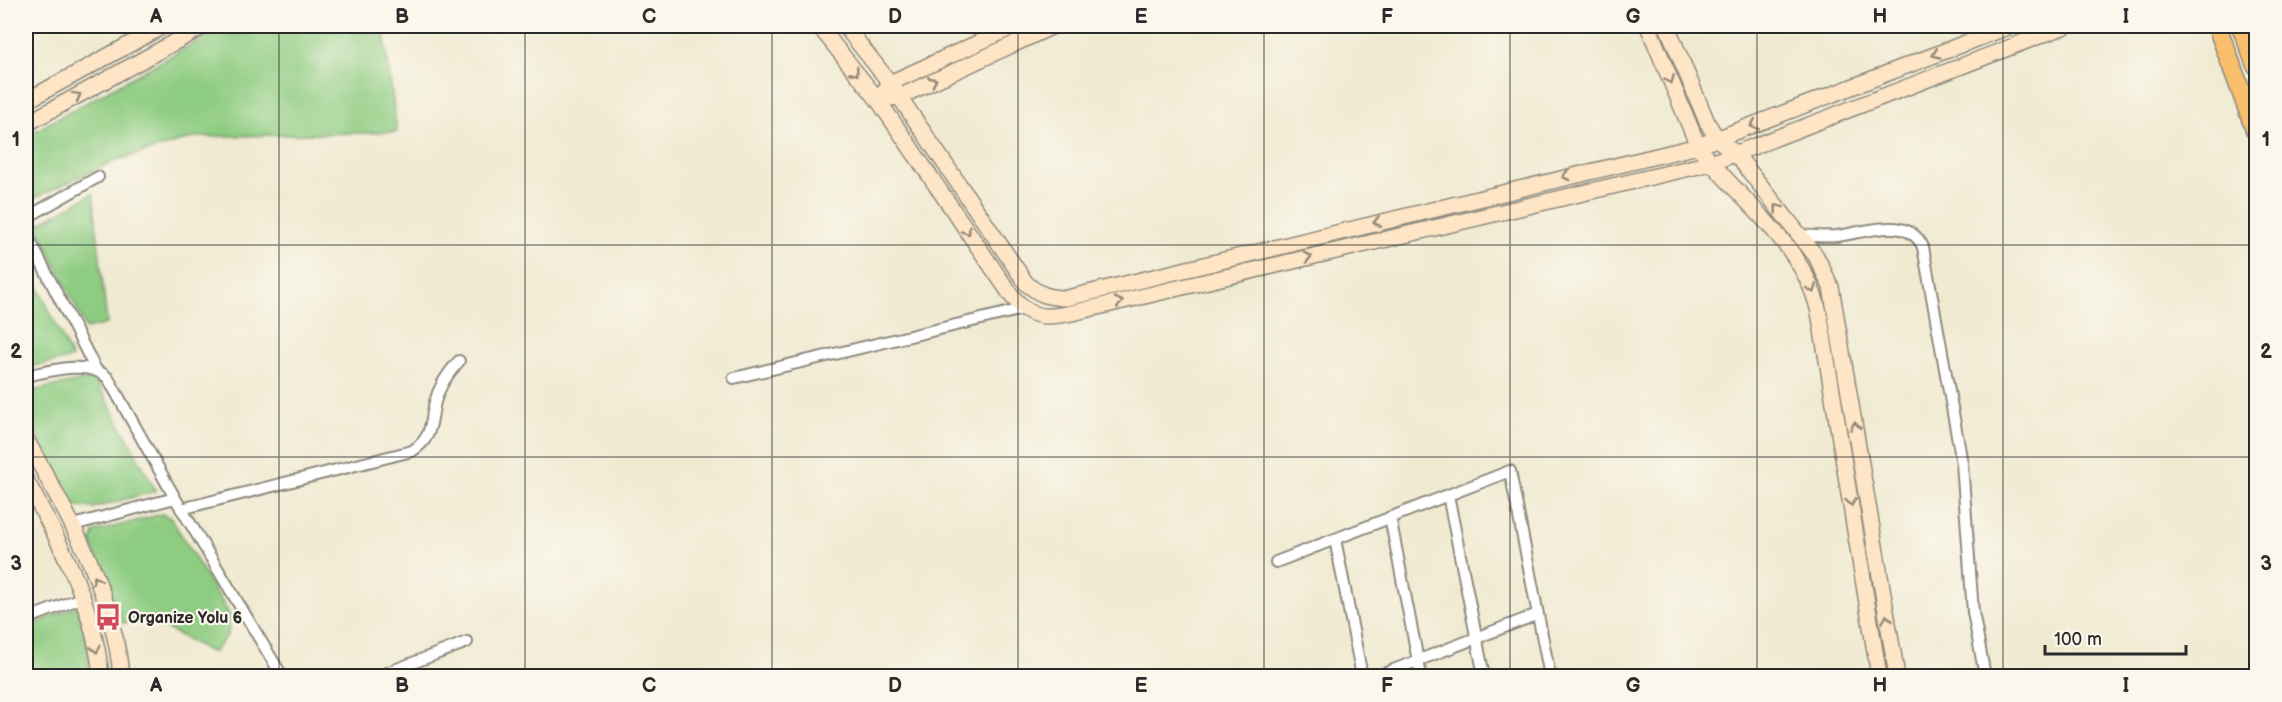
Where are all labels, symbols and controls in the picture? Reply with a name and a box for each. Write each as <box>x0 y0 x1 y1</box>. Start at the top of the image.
text: A <box>149 5 163 29</box>
text: B <box>395 5 409 29</box>
text: C <box>642 5 656 29</box>
text: D <box>888 5 902 29</box>
text: E <box>1135 5 1148 29</box>
text: F <box>1381 5 1393 29</box>
text: G <box>1626 5 1641 29</box>
text: H <box>1873 5 1887 29</box>
text: I <box>2123 5 2129 29</box>
one-way arrow <box>1931 47 1942 59</box>
one-way arrow <box>848 65 859 76</box>
one-way arrow <box>1663 73 1675 84</box>
one-way arrow <box>926 77 937 89</box>
one-way arrow <box>71 92 81 103</box>
one-way arrow <box>1749 118 1760 130</box>
text: 1 <box>12 128 20 152</box>
text: 1 <box>2262 128 2270 152</box>
one-way arrow <box>1562 168 1572 181</box>
one-way arrow <box>1775 204 1786 215</box>
one-way arrow <box>1372 214 1382 227</box>
one-way arrow <box>960 225 971 236</box>
one-way arrow <box>1303 252 1313 265</box>
one-way arrow <box>1805 283 1817 294</box>
one-way arrow <box>1113 296 1123 309</box>
text: 2 <box>10 340 22 364</box>
text: 2 <box>2260 340 2272 364</box>
one-way arrow <box>1849 422 1862 432</box>
one-way arrow <box>1844 497 1856 506</box>
text: 3 <box>10 552 22 576</box>
text: 3 <box>2260 552 2272 576</box>
one-way arrow <box>91 575 103 586</box>
bus stop icon: Organize Yolu 6 <box>93 602 123 632</box>
place label: Organize Yolu 6 <box>128 609 243 628</box>
one-way arrow <box>1881 614 1894 624</box>
scale bar <box>2045 618 2186 656</box>
text: 100 m <box>2054 629 2102 650</box>
one-way arrow <box>89 644 102 654</box>
text: A <box>149 674 163 698</box>
text: B <box>395 674 409 698</box>
text: C <box>642 674 656 698</box>
text: D <box>888 674 902 698</box>
text: E <box>1135 674 1148 698</box>
text: F <box>1381 674 1393 698</box>
text: G <box>1626 674 1641 698</box>
text: H <box>1873 674 1887 698</box>
text: I <box>2123 674 2129 698</box>

